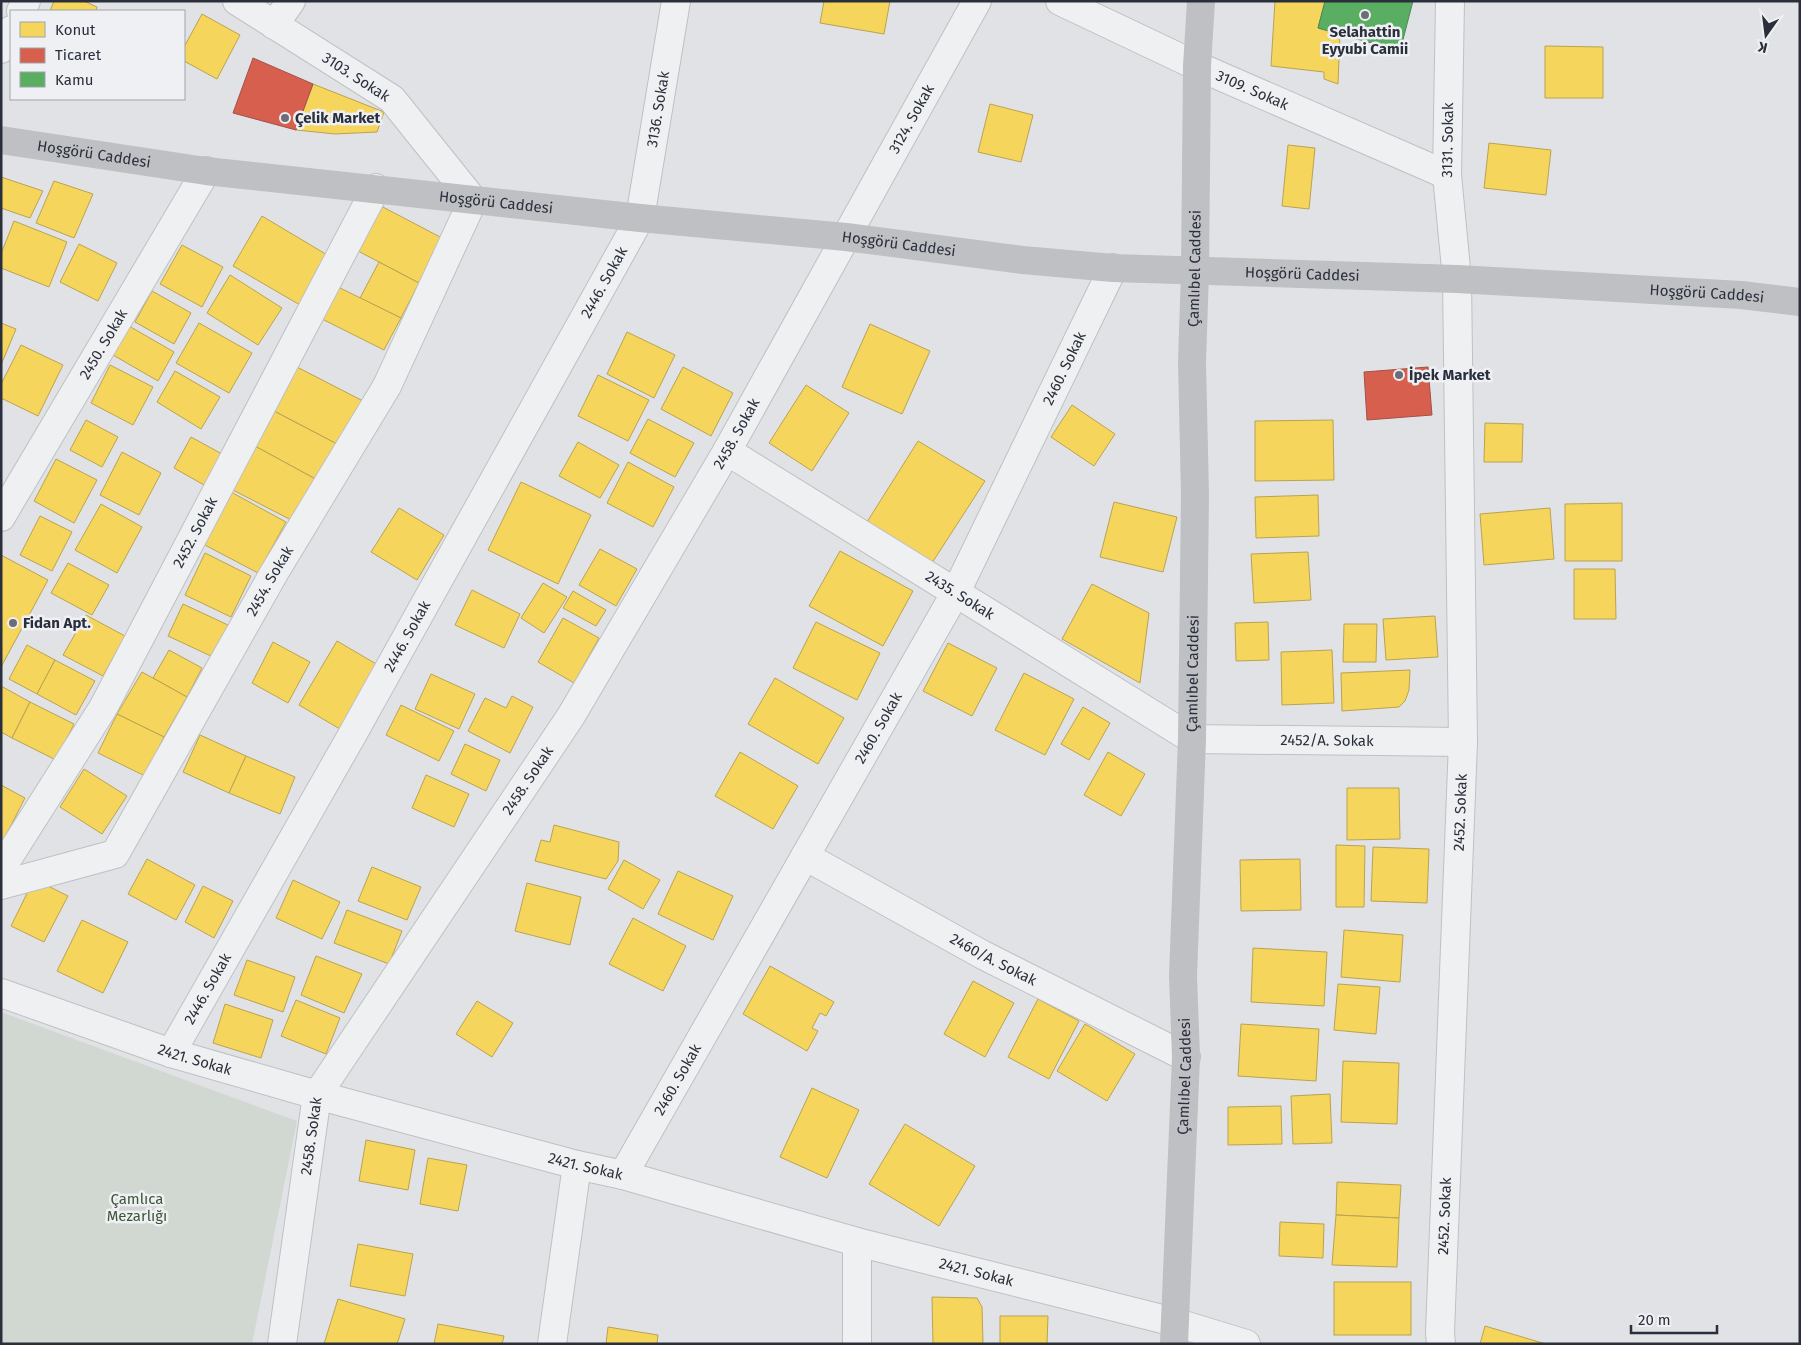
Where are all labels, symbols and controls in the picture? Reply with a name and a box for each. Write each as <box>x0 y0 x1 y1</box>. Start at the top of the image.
marker: Selahattin Eyyubi Camii <box>1359 9 1371 21</box>
legend <box>10 10 185 100</box>
north arrow <box>1741 10 1791 60</box>
text: Konut <box>55 21 96 39</box>
place label: Selahattin Eyyubi Camii <box>1322 23 1408 58</box>
text: K <box>1756 38 1769 56</box>
text: Ticaret <box>55 46 102 64</box>
street label: 3103. Sokak <box>319 48 394 106</box>
street label: 3109. Sokak <box>1213 66 1292 114</box>
street label: 3136. Sokak <box>643 69 673 149</box>
text: Kamu <box>55 71 93 89</box>
street label: 3124. Sokak <box>885 81 938 157</box>
street label: 3131. Sokak <box>1438 102 1457 178</box>
place label: Çelik Market <box>295 109 381 128</box>
marker: Çelik Market <box>279 112 291 124</box>
street label: Hoşgörü Caddesi <box>36 137 152 172</box>
street label: Hoşgörü Caddesi <box>438 187 554 218</box>
street label: Çamlıbel Caddesi <box>1184 210 1205 327</box>
street label: Hoşgörü Caddesi <box>841 228 957 260</box>
street label: 2446. Sokak <box>577 243 631 321</box>
street label: Hoşgörü Caddesi <box>1245 263 1360 285</box>
street label: Hoşgörü Caddesi <box>1649 281 1765 307</box>
street label: 2450. Sokak <box>76 305 131 382</box>
street label: 2460. Sokak <box>1039 328 1090 408</box>
place label: İpek Market <box>1409 366 1491 384</box>
marker: İpek Market <box>1393 369 1405 381</box>
street label: 2458. Sokak <box>709 395 764 472</box>
street label: 2452. Sokak <box>169 494 221 571</box>
street label: 2454. Sokak <box>242 542 297 619</box>
street label: 2435. Sokak <box>922 567 998 624</box>
street label: 2446. Sokak <box>380 597 434 675</box>
place label: Fidan Apt. <box>23 614 91 632</box>
street label: Çamlıbel Caddesi <box>1183 615 1203 732</box>
marker: Fidan Apt. <box>7 617 19 629</box>
street label: 2460. Sokak <box>851 689 906 767</box>
street label: 2452/A. Sokak <box>1280 731 1374 750</box>
street label: 2458. Sokak <box>498 743 557 818</box>
street label: 2452. Sokak <box>1450 773 1471 852</box>
street label: 2460/A. Sokak <box>947 929 1040 990</box>
street label: 2446. Sokak <box>180 950 235 1027</box>
street label: Çamlıbel Caddesi <box>1174 1017 1195 1135</box>
street label: 2421. Sokak <box>155 1040 234 1079</box>
street label: 2460. Sokak <box>650 1040 705 1118</box>
street label: 2458. Sokak <box>297 1096 326 1176</box>
street label: 2421. Sokak <box>546 1149 625 1184</box>
street label: 2452. Sokak <box>1434 1177 1455 1255</box>
park label: Çamlıca Mezarlığı <box>107 1190 167 1225</box>
street label: 2421. Sokak <box>937 1254 1016 1290</box>
scale bar <box>1631 1302 1717 1334</box>
text: 20 m <box>1638 1311 1671 1329</box>

